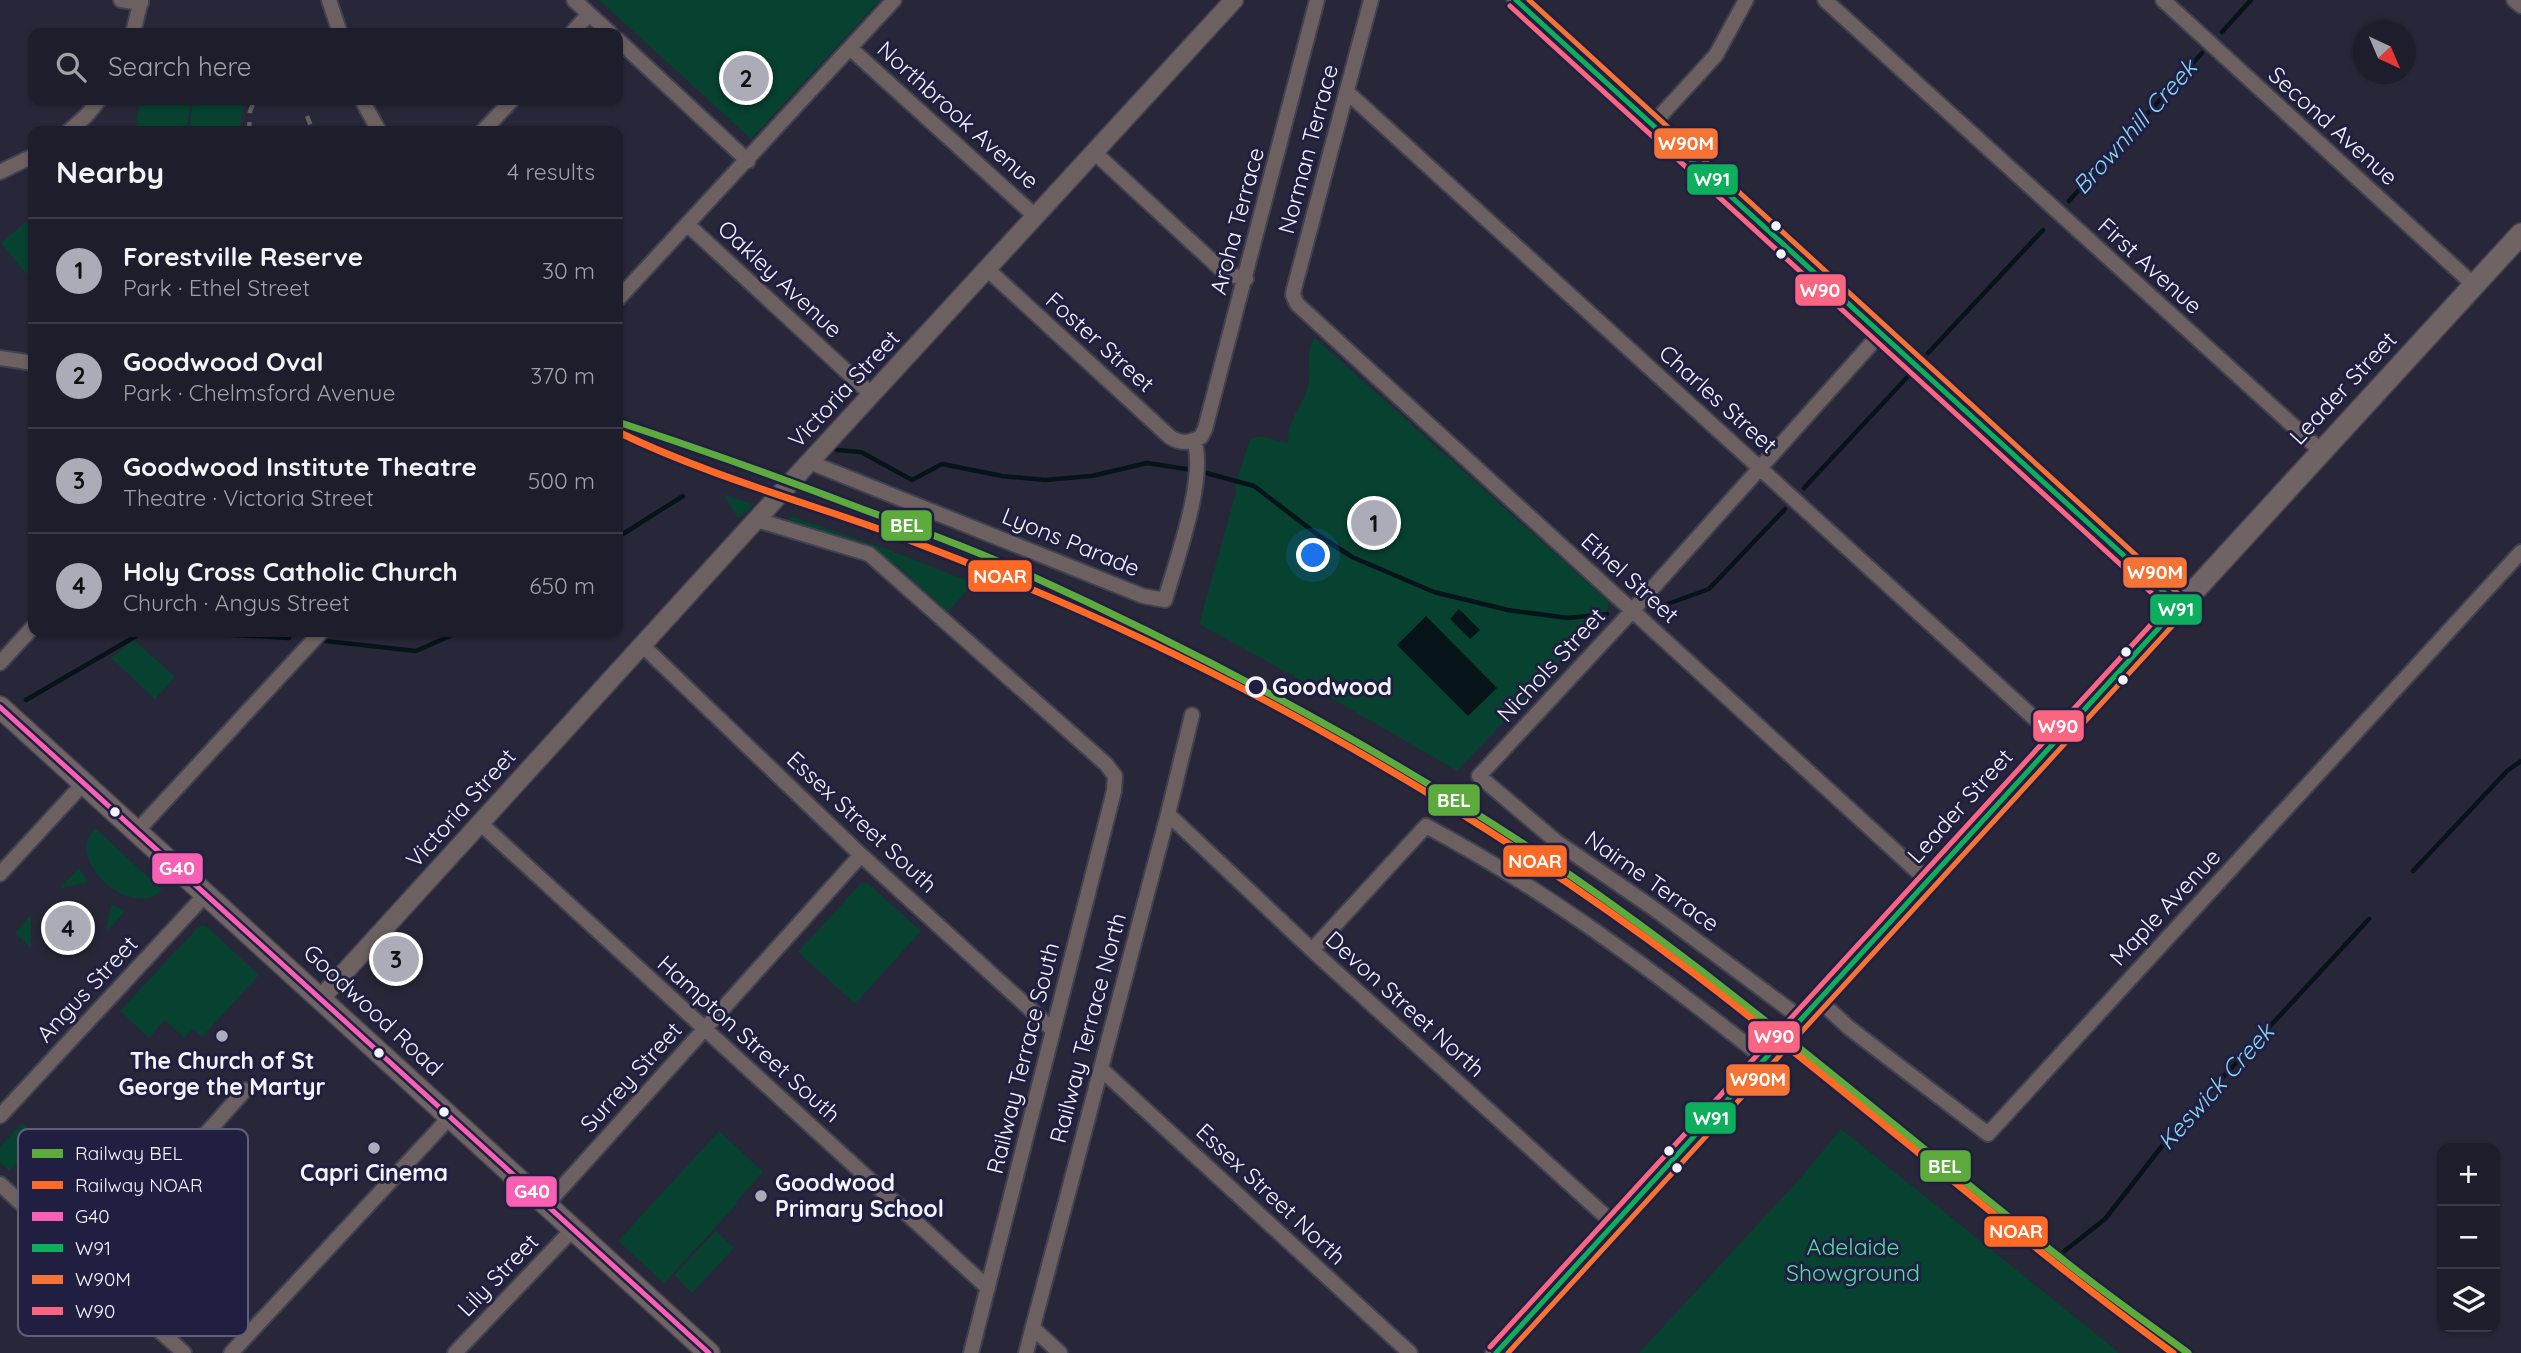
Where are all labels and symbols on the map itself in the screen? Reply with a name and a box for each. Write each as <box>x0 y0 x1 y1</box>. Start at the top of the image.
north arrow <box>2353 21 2416 84</box>
street label: Northbrook Avenue <box>871 34 1045 195</box>
water label: Brownhill Creek <box>2066 51 2204 200</box>
pin: 2 <box>723 52 769 104</box>
street label: Second Avenue <box>2263 60 2404 191</box>
street label: Norman Terrace <box>1271 61 1344 237</box>
line badge: W90M <box>1653 127 1719 160</box>
text: W90M <box>1658 131 1714 155</box>
street label: Aroha Terrace <box>1203 144 1270 297</box>
line badge: W91 <box>1686 163 1739 196</box>
text: W91 <box>1694 167 1730 191</box>
street label: First Avenue <box>2092 211 2208 320</box>
street label: Oakley Avenue <box>712 214 849 344</box>
unlabelled marker <box>1769 219 1783 233</box>
unlabelled marker <box>1774 247 1788 261</box>
line badge: W90 <box>1794 273 1847 307</box>
text: W90 <box>1800 278 1840 302</box>
street label: Foster Street <box>1040 285 1161 398</box>
street label: Victoria Street <box>782 324 906 454</box>
street label: Leader Street <box>2283 325 2403 450</box>
street label: Charles Street <box>1653 338 1783 459</box>
pin: 1 <box>1351 497 1397 549</box>
street label: Lyons Parade <box>998 501 1144 582</box>
line badge: BEL <box>880 509 933 542</box>
text: BEL <box>890 513 924 537</box>
street label: Ethel Street <box>1576 526 1685 629</box>
your location <box>1296 538 1330 572</box>
line badge: W90M <box>2122 556 2188 589</box>
line badge: NOAR <box>967 559 1033 593</box>
text: W90M <box>2127 560 2183 584</box>
text: NOAR <box>973 564 1027 588</box>
line badge: W91 <box>2149 593 2203 626</box>
text: W91 <box>2158 597 2194 621</box>
street label: Nichols Street <box>1490 601 1611 728</box>
unlabelled marker <box>2119 645 2133 659</box>
place label: Goodwood <box>1272 672 1392 701</box>
unlabelled marker <box>2116 673 2130 687</box>
marker: Goodwood <box>1246 677 1266 697</box>
line badge: W90 <box>2032 709 2085 743</box>
text: W90 <box>2038 714 2078 738</box>
street label: Victoria Street <box>399 742 522 873</box>
street label: Leader Street <box>1901 742 2019 869</box>
street label: Essex Street South <box>781 745 943 899</box>
line badge: BEL <box>1427 783 1481 817</box>
text: BEL <box>1437 788 1471 812</box>
unlabelled marker <box>108 805 122 819</box>
street label: Nairne Terrace <box>1579 824 1725 938</box>
street label: Maple Avenue <box>2103 842 2226 971</box>
line badge: NOAR <box>1502 844 1568 878</box>
text: NOAR <box>1508 849 1562 873</box>
line badge: G40 <box>151 852 204 885</box>
text: G40 <box>159 856 195 880</box>
pin: 4 <box>45 902 91 954</box>
street label: Railway Terrace North <box>1043 910 1132 1146</box>
street label: Devon Street North <box>1320 924 1491 1083</box>
street label: Angus Street <box>30 929 144 1048</box>
pin: 3 <box>373 933 419 985</box>
street label: Goodwood Road <box>298 938 449 1082</box>
street label: Railway Terrace South <box>980 939 1065 1177</box>
street label: Hampton Street South <box>652 949 847 1129</box>
street label: Surrey Street <box>574 1015 688 1138</box>
water label: Keswick Creek <box>2151 1015 2281 1156</box>
line badge: W90 <box>1747 1020 1801 1054</box>
text: W90 <box>1754 1024 1794 1048</box>
marker: The Church of St George the Martyr <box>214 1028 230 1044</box>
place label: The Church of St George the Martyr <box>119 1046 325 1101</box>
unlabelled marker <box>372 1046 386 1060</box>
line badge: W90M <box>1725 1063 1791 1097</box>
text: W90M <box>1730 1067 1786 1091</box>
line badge: W91 <box>1684 1101 1737 1135</box>
unlabelled marker <box>437 1105 451 1119</box>
text: W91 <box>1693 1106 1729 1130</box>
street label: Essex Street North <box>1190 1117 1352 1271</box>
legend <box>18 1129 248 1336</box>
marker: Capri Cinema <box>366 1140 382 1156</box>
text: Railway BEL <box>75 1141 183 1165</box>
unlabelled marker <box>1662 1144 1676 1158</box>
line badge: BEL <box>1919 1149 1972 1183</box>
text: BEL <box>1928 1154 1962 1178</box>
place label: Capri Cinema <box>300 1158 448 1187</box>
unlabelled marker <box>1670 1161 1684 1175</box>
place label: Goodwood Primary School <box>775 1168 944 1223</box>
text: Railway NOAR <box>75 1173 203 1197</box>
line badge: G40 <box>505 1175 558 1208</box>
text: G40 <box>514 1179 550 1203</box>
marker: Goodwood Primary School <box>753 1188 769 1204</box>
text: G40 <box>75 1204 110 1228</box>
line badge: NOAR <box>1983 1215 2049 1248</box>
text: NOAR <box>1989 1219 2043 1243</box>
street label: Lily Street <box>451 1227 544 1322</box>
park label: Adelaide Showground <box>1786 1232 1920 1287</box>
text: W91 <box>75 1236 111 1260</box>
text: W90M <box>75 1267 131 1291</box>
text: W90 <box>75 1299 115 1323</box>

